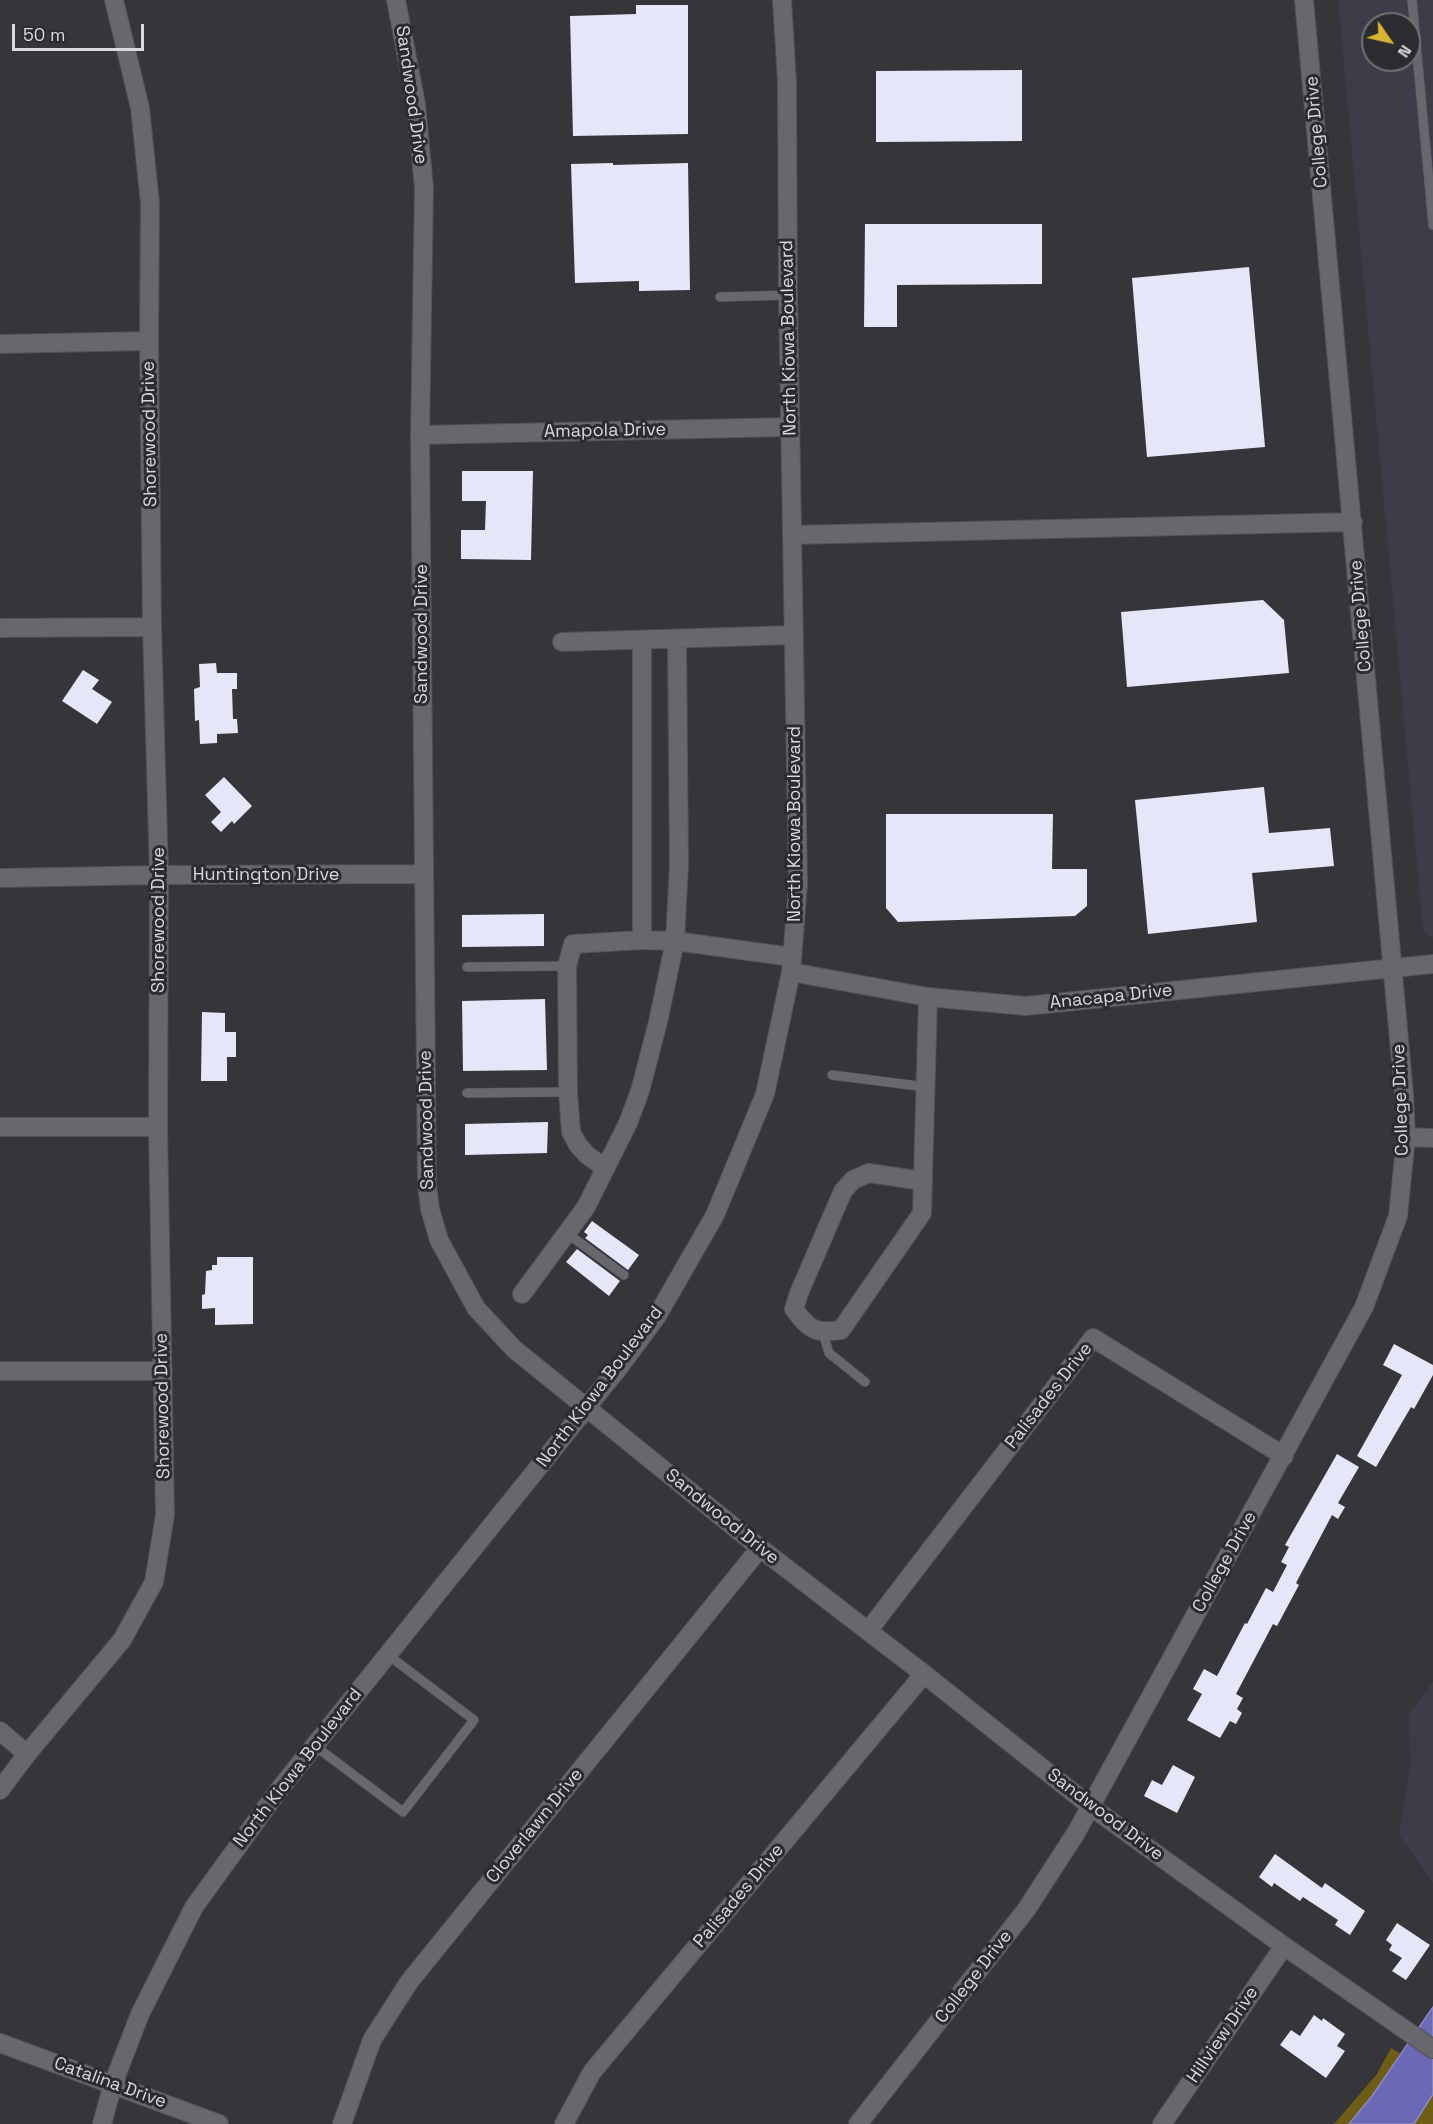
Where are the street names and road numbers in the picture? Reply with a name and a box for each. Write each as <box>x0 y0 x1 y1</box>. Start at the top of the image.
street label: Sandwood Drive <box>391 24 431 166</box>
street label: College Drive <box>1301 75 1333 189</box>
street label: North Kiowa Boulevard <box>776 240 802 436</box>
street label: Shorewood Drive <box>138 361 162 507</box>
street label: Amapola Drive <box>544 419 666 443</box>
street label: College Drive <box>1345 559 1377 673</box>
street label: Sandwood Drive <box>411 564 433 704</box>
street label: North Kiowa Boulevard <box>784 726 806 922</box>
street label: Shorewood Drive <box>148 847 170 993</box>
street label: Huntington Drive <box>193 864 339 886</box>
street label: Anacapa Drive <box>1049 980 1173 1014</box>
street label: College Drive <box>1388 1044 1414 1156</box>
street label: Sandwood Drive <box>415 1050 439 1190</box>
street label: North Kiowa Boulevard <box>532 1302 668 1472</box>
street label: Shorewood Drive <box>151 1333 175 1479</box>
street label: Palisades Drive <box>1001 1339 1097 1453</box>
street label: Sandwood Drive <box>661 1465 783 1569</box>
street label: College Drive <box>1188 1508 1262 1616</box>
street label: North Kiowa Boulevard <box>229 1684 367 1852</box>
street label: Cloverlawn Drive <box>482 1764 588 1888</box>
street label: Sandwood Drive <box>1043 1764 1167 1866</box>
street label: Palisades Drive <box>689 1840 789 1952</box>
street label: College Drive <box>931 1926 1017 2028</box>
street label: Hillview Drive <box>1183 1983 1263 2087</box>
street label: Catalina Drive <box>51 2053 169 2113</box>

